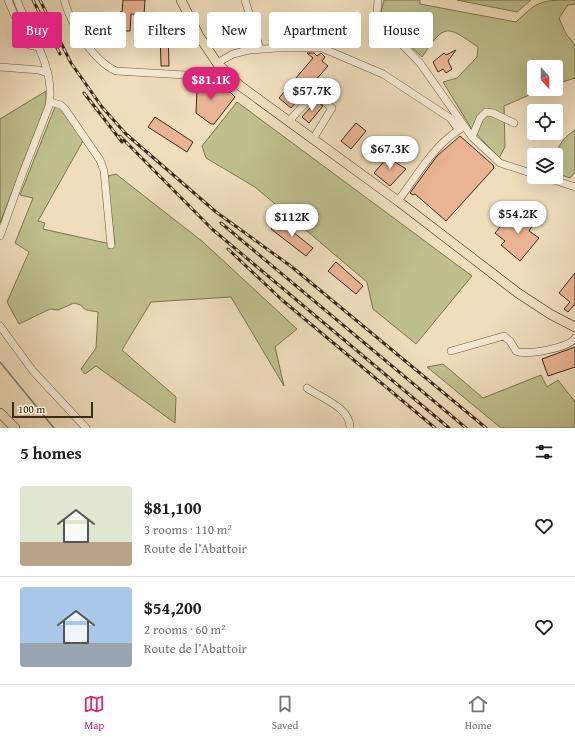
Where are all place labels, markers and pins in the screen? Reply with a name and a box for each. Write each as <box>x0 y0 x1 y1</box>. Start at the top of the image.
pin: $81.1K <box>178 67 244 101</box>
pin: $57.7K <box>279 78 345 112</box>
pin: $67.3K <box>357 136 423 170</box>
pin: $54.2K <box>485 201 551 235</box>
pin: $112K <box>264 204 320 238</box>

